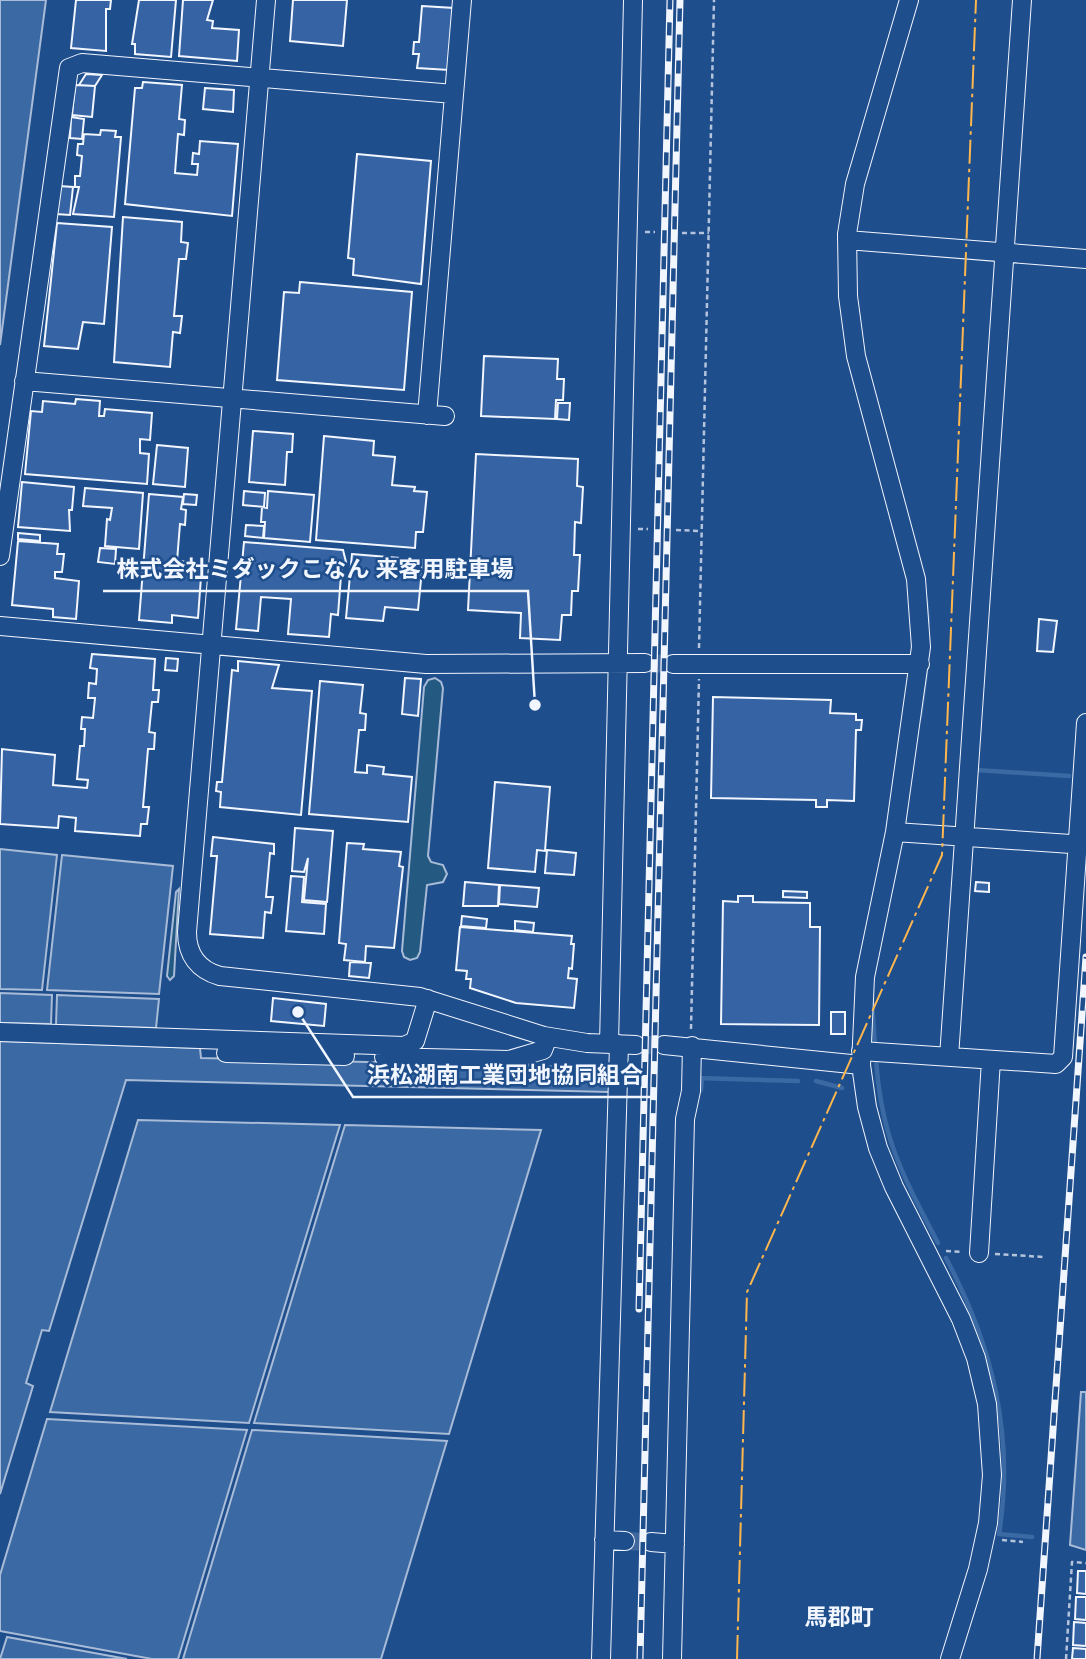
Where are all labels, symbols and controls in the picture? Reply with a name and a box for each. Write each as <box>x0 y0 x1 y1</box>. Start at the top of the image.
callout: 株式会社ミダックこなん 来客用駐車場 <box>103 547 528 591</box>
text: 株式会社ミダックこなん 来客用駐車場 <box>117 556 513 583</box>
callout: 浜松湖南工業団地協同組合 <box>353 1053 657 1097</box>
text: 浜松湖南工業団地協同組合 <box>367 1062 643 1089</box>
district label: 馬郡町 <box>805 1604 874 1631</box>

